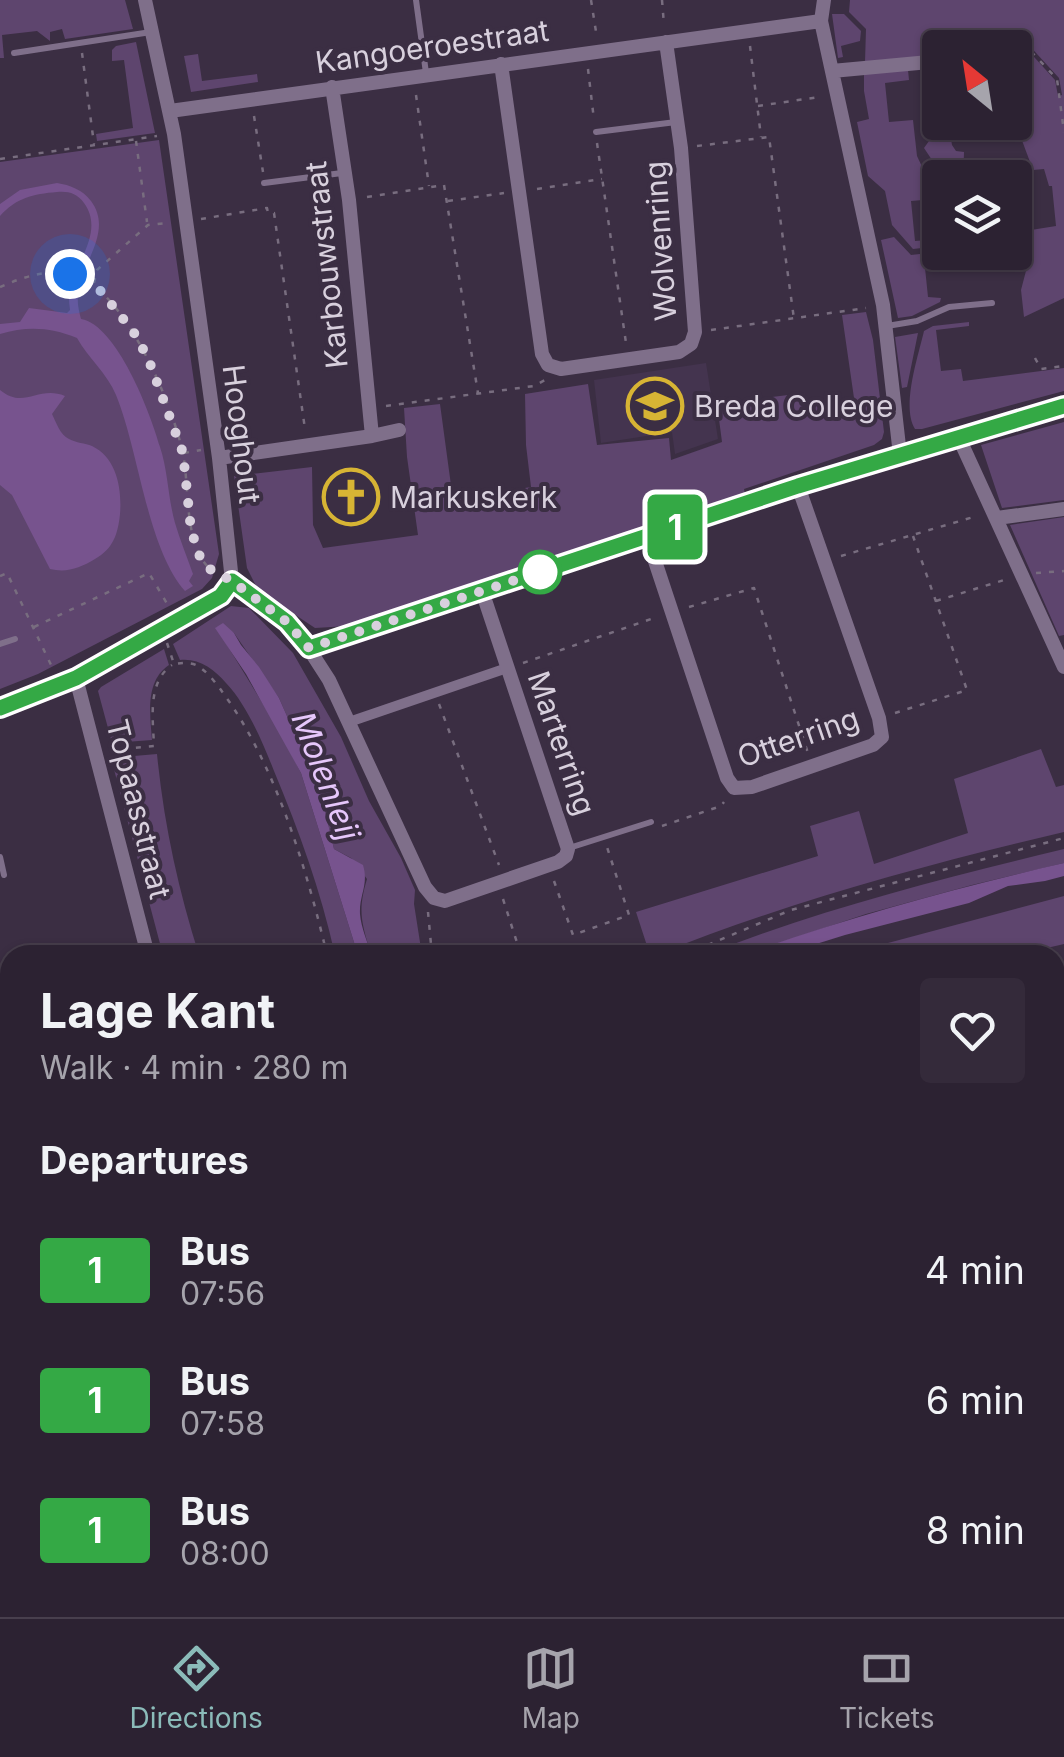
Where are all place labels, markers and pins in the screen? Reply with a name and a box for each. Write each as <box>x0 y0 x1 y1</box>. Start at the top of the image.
school or university icon: Breda College <box>625 376 685 436</box>
place label: Breda College <box>694 388 893 424</box>
church icon: Markuskerk <box>321 467 381 527</box>
place label: Markuskerk <box>390 479 558 515</box>
unlabelled marker <box>519 551 561 593</box>

